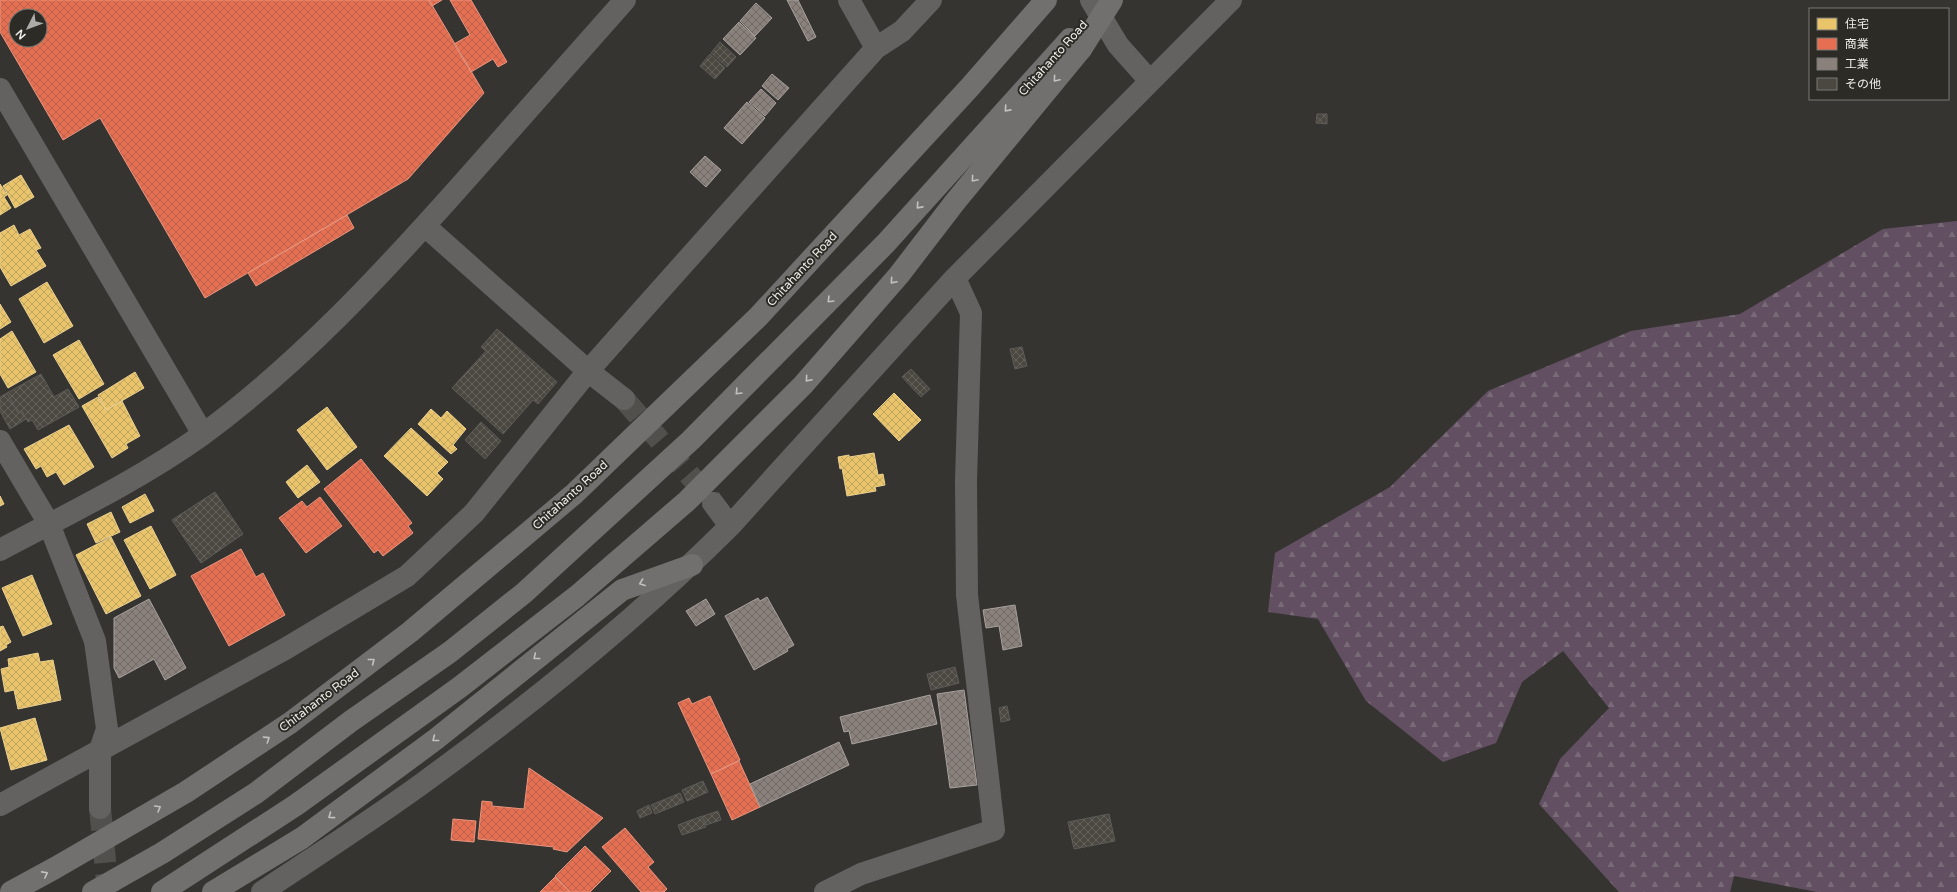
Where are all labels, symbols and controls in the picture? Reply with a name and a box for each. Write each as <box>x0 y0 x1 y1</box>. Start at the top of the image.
north arrow <box>8 8 48 48</box>
legend <box>1809 8 1949 100</box>
text: 住宅 <box>1845 17 1869 31</box>
street label: Chitahanto Road <box>1016 18 1090 98</box>
text: N <box>13 27 29 42</box>
text: 商業 <box>1845 37 1869 51</box>
text: 工業 <box>1845 57 1869 71</box>
one-way arrow <box>1054 74 1061 81</box>
text: その他 <box>1845 77 1881 91</box>
one-way arrow <box>1004 105 1011 112</box>
one-way arrow <box>971 175 978 182</box>
one-way arrow <box>917 201 924 209</box>
street label: Chitahanto Road <box>764 229 840 309</box>
one-way arrow <box>891 277 898 284</box>
one-way arrow <box>827 295 835 303</box>
one-way arrow <box>806 375 813 382</box>
one-way arrow <box>735 387 743 395</box>
street label: Chitahanto Road <box>530 458 610 532</box>
one-way arrow <box>638 578 645 586</box>
one-way arrow <box>534 653 541 660</box>
one-way arrow <box>367 659 374 666</box>
street label: Chitahanto Road <box>276 665 362 735</box>
one-way arrow <box>433 734 440 741</box>
one-way arrow <box>263 736 270 743</box>
one-way arrow <box>154 806 161 813</box>
one-way arrow <box>328 811 335 818</box>
one-way arrow <box>41 871 49 878</box>

